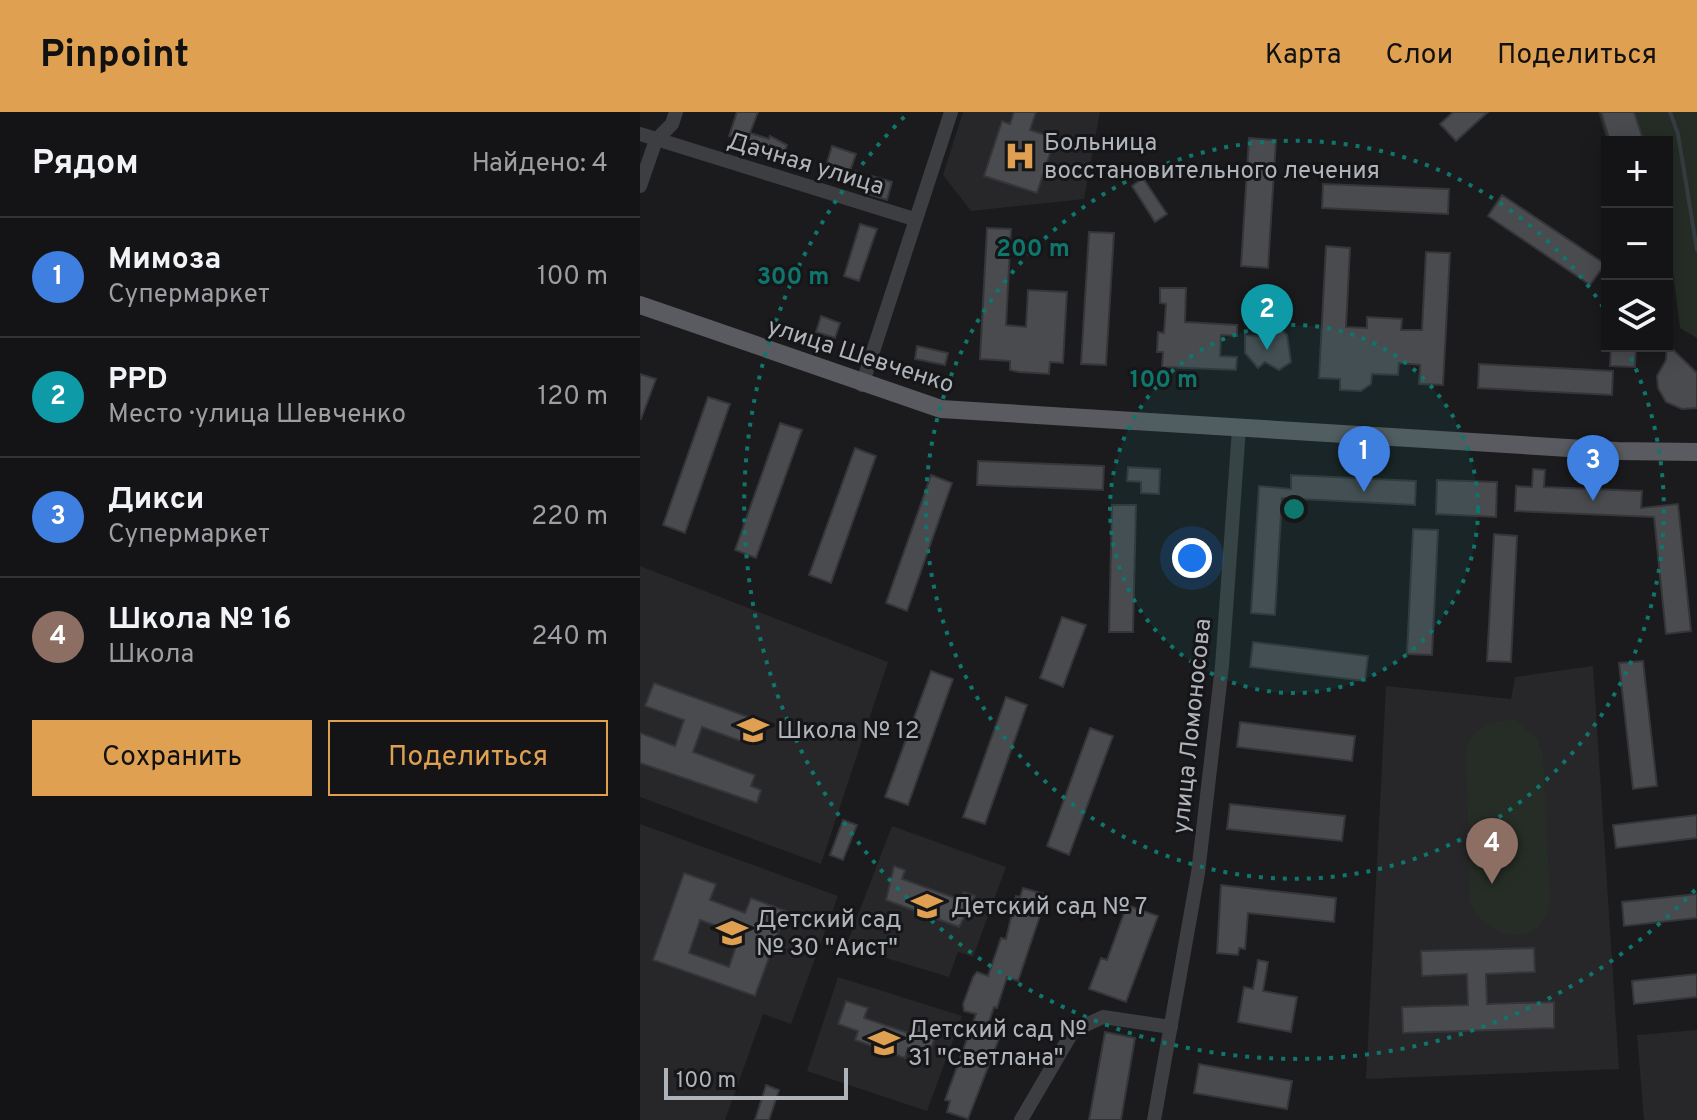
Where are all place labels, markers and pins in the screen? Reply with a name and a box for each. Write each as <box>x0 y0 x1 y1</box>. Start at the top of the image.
place label: Больница восстановительного лечения <box>1044 129 1380 187</box>
hospital icon: Больница восстановительного лечения <box>1003 139 1037 173</box>
pin: 2 <box>1241 284 1293 350</box>
pin: 1 <box>1338 426 1390 492</box>
pin: 3 <box>1567 435 1619 501</box>
centre of rings <box>1280 495 1308 523</box>
school or university icon: Школа № 12 <box>736 713 770 747</box>
place label: Школа № 12 <box>777 717 919 747</box>
pin: 4 <box>1466 818 1518 884</box>
school or university icon: Детский сад № 7 <box>910 889 944 923</box>
place label: Детский сад № 7 <box>951 893 1147 923</box>
place label: Детский сад № 30 "Аист" <box>756 906 901 964</box>
school or university icon: Детский сад № 30 "Аист" <box>715 916 749 950</box>
place label: Детский сад № 31 "Светлана" <box>908 1016 1087 1074</box>
school or university icon: Детский сад № 31 "Светлана" <box>867 1026 901 1060</box>

